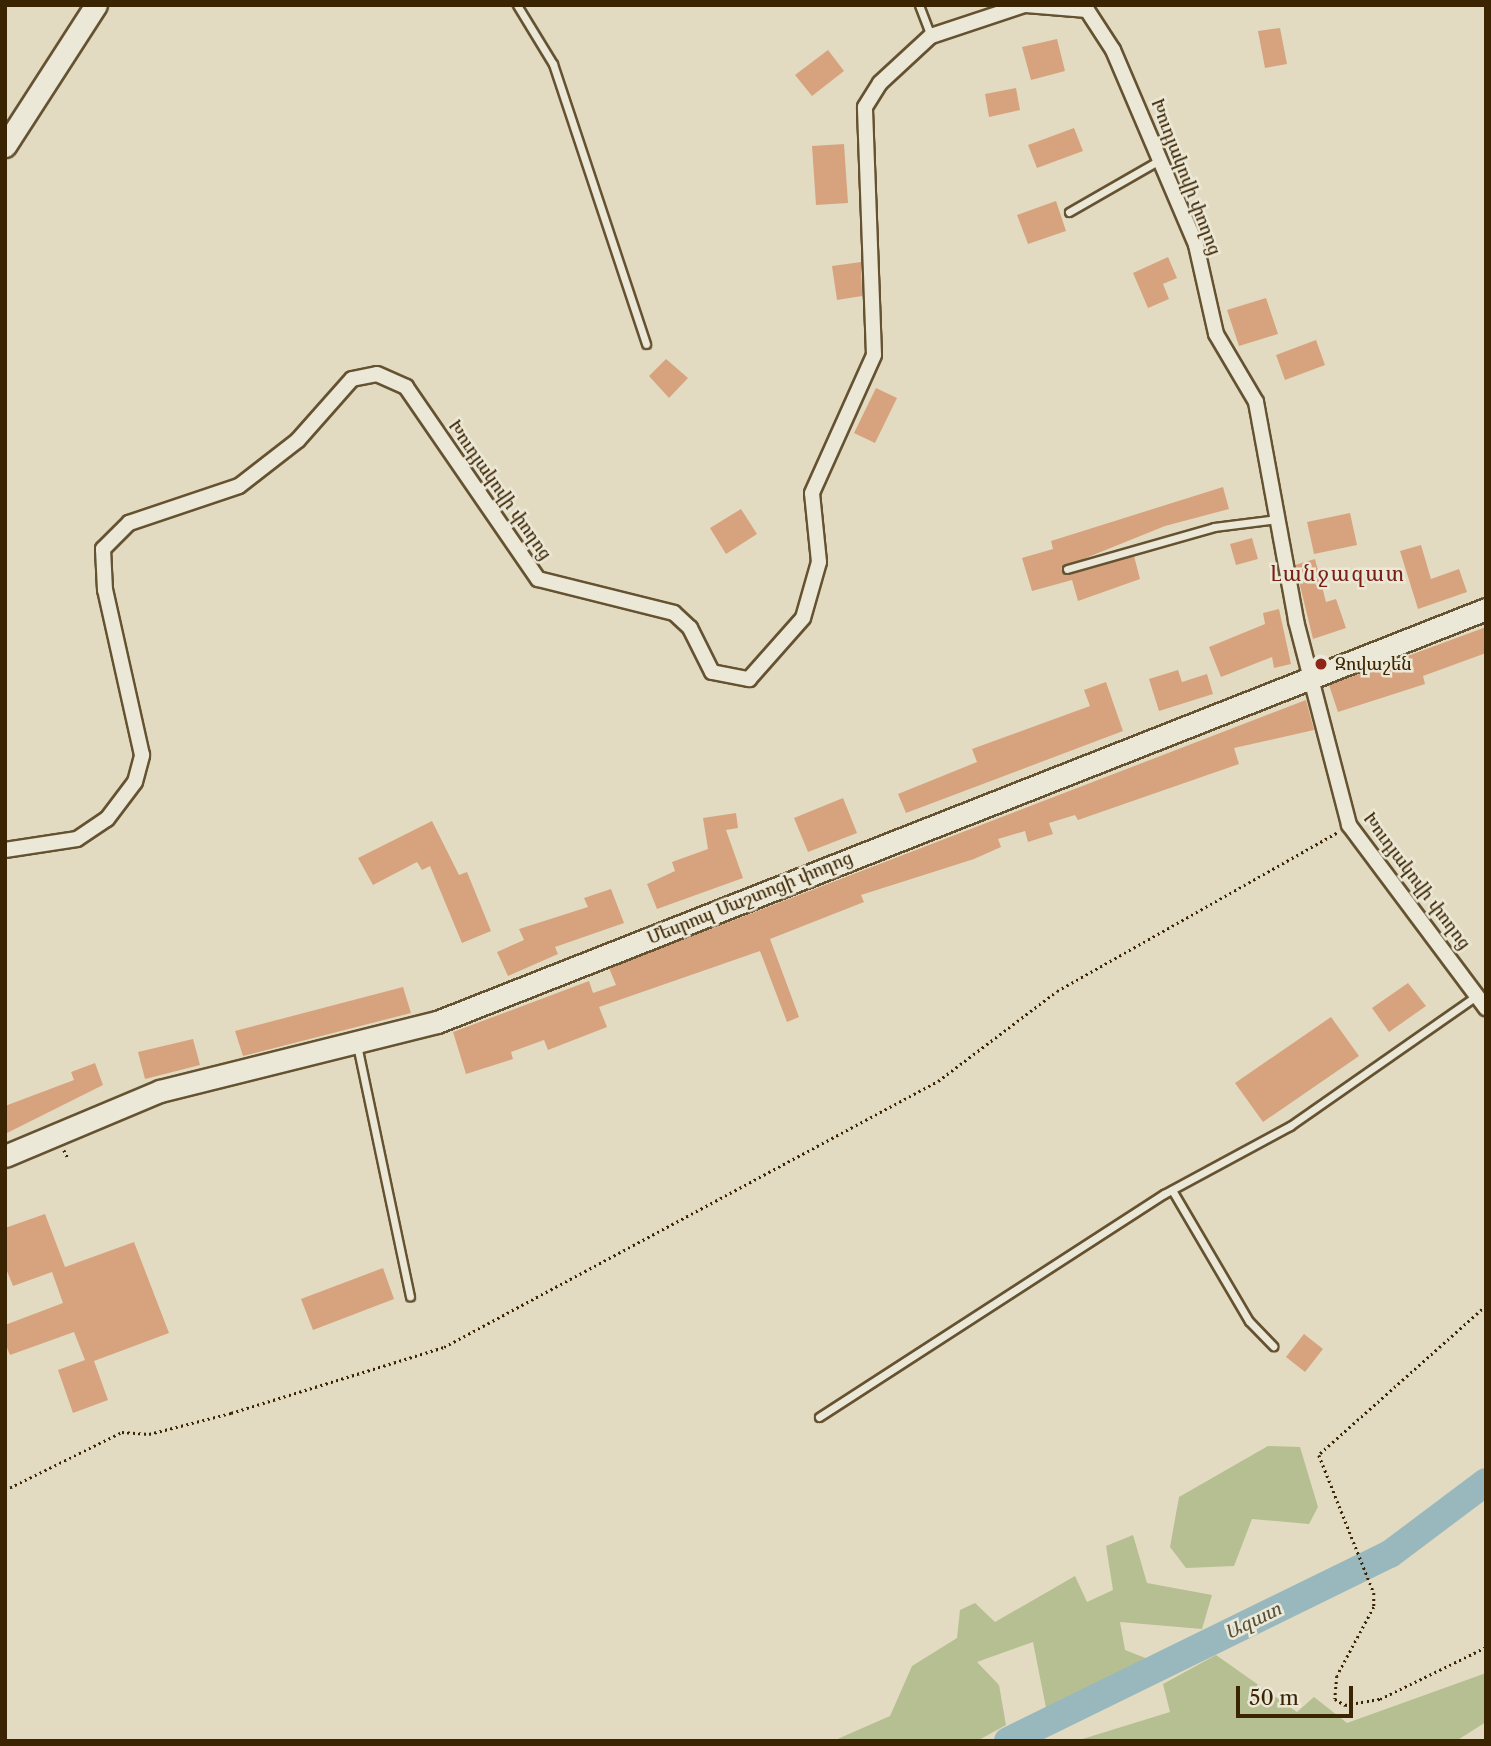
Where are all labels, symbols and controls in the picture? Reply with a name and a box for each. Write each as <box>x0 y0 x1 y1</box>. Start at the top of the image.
street label: Խուդյակովի փողոց <box>1146 96 1226 258</box>
street label: Խուդյակովի փողոց <box>444 416 556 564</box>
district label: Լանջազատ <box>1271 561 1405 587</box>
place label: Զովաշեն <box>1335 653 1412 675</box>
marker: Զովաշեն <box>1313 656 1329 672</box>
street label: Խուդյակովի փողոց <box>1359 808 1475 954</box>
street label: Մեսրոպ Մաշտոցի փողոց <box>644 847 856 949</box>
water label: Ազատ <box>1221 1598 1285 1644</box>
scale bar <box>1239 1672 1356 1716</box>
text: 50 m <box>1249 1685 1299 1710</box>

